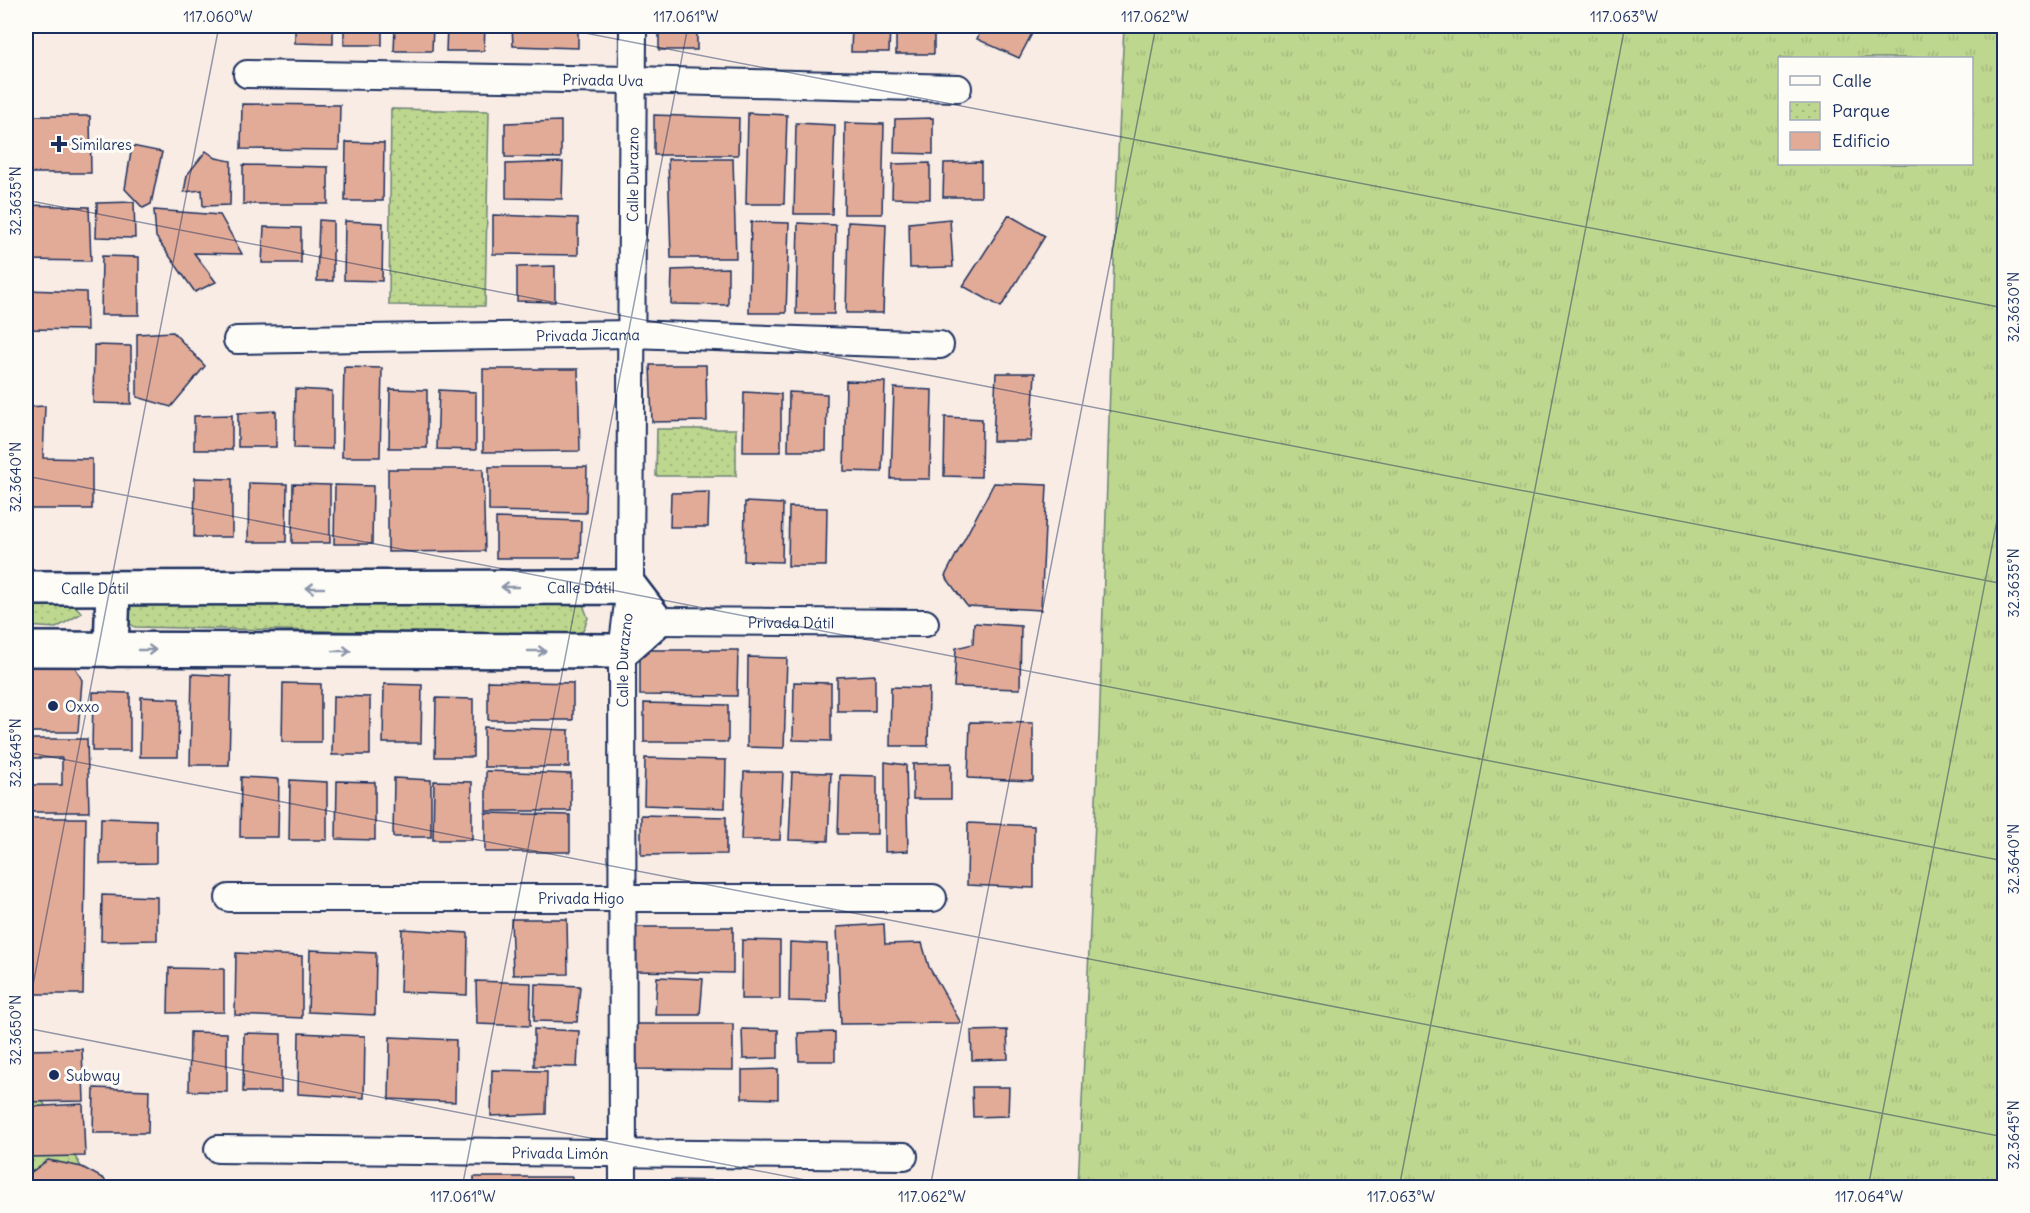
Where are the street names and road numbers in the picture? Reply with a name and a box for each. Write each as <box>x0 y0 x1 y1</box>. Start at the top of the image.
street label: Privada Uva <box>562 69 644 90</box>
street label: Calle Durazno <box>622 127 642 222</box>
street label: Privada Jicama <box>536 324 641 345</box>
street label: Calle Dátil <box>61 578 129 597</box>
street label: Calle Dátil <box>547 578 615 597</box>
street label: Calle Durazno <box>613 612 636 708</box>
street label: Privada Dátil <box>748 612 834 632</box>
street label: Privada Higo <box>538 889 624 908</box>
street label: Privada Limón <box>511 1142 609 1162</box>

